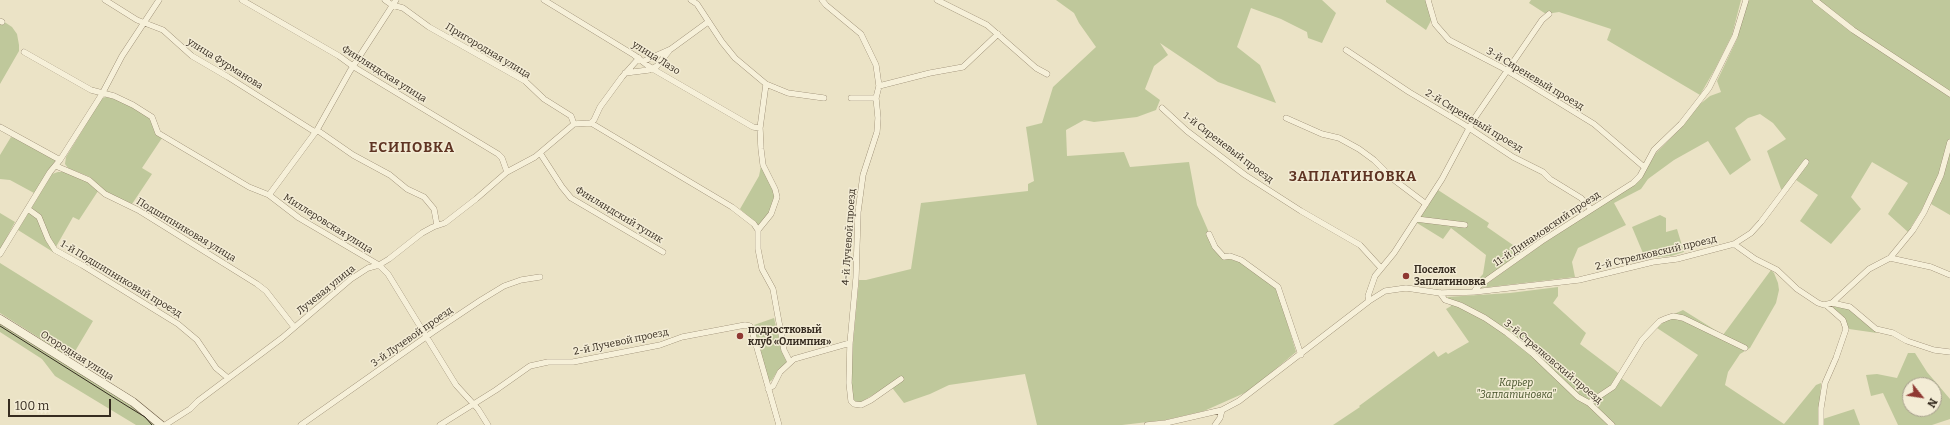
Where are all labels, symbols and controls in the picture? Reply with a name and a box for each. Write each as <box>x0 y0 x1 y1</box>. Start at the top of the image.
street label: Пригородная улица <box>443 21 533 81</box>
street label: улица Фурманова <box>185 36 265 92</box>
street label: улица Лазо <box>630 39 682 77</box>
street label: Финляндская улица <box>339 43 429 105</box>
street label: 3-й Сиреневый проезд <box>1484 45 1586 113</box>
street label: 2-й Сиреневый проезд <box>1423 87 1525 155</box>
street label: 1-й Сиреневый проезд <box>1180 110 1276 186</box>
district label: ЕСИПОВКА <box>369 140 455 156</box>
district label: ЗАПЛАТИНОВКА <box>1289 169 1417 185</box>
street label: Финляндский тупик <box>573 184 665 246</box>
street label: 4-й Лучевой проезд <box>840 188 858 286</box>
street label: 11-й Динамовский проезд <box>1491 189 1603 269</box>
street label: Миллеровская улица <box>281 192 375 256</box>
street label: Подшипниковая улица <box>134 196 238 264</box>
street label: 2-й Стрелковский проезд <box>1594 233 1718 273</box>
street label: 1-й Подшипниковый проезд <box>58 238 184 320</box>
street label: Лучевая улица <box>294 263 358 317</box>
place label: Поселок Заплатиновка <box>1414 264 1485 288</box>
marker: Поселок Заплатиновка <box>1401 271 1411 281</box>
street label: 3-й Лучевой проезд <box>369 304 455 370</box>
street label: 3-й Стрелковский проезд <box>1501 317 1605 407</box>
place label: подростковый клуб «Олимпия» <box>748 324 831 348</box>
street label: 2-й Лучевой проезд <box>572 326 670 358</box>
street label: Огородная улица <box>38 329 116 383</box>
marker: подростковый клуб «Олимпия» <box>735 331 745 341</box>
park label: Карьер "Заплатиновка" <box>1476 377 1556 400</box>
north arrow <box>1902 377 1942 417</box>
scale bar <box>10 391 113 417</box>
text: N <box>1924 396 1940 410</box>
text: 100 m <box>15 399 49 413</box>

